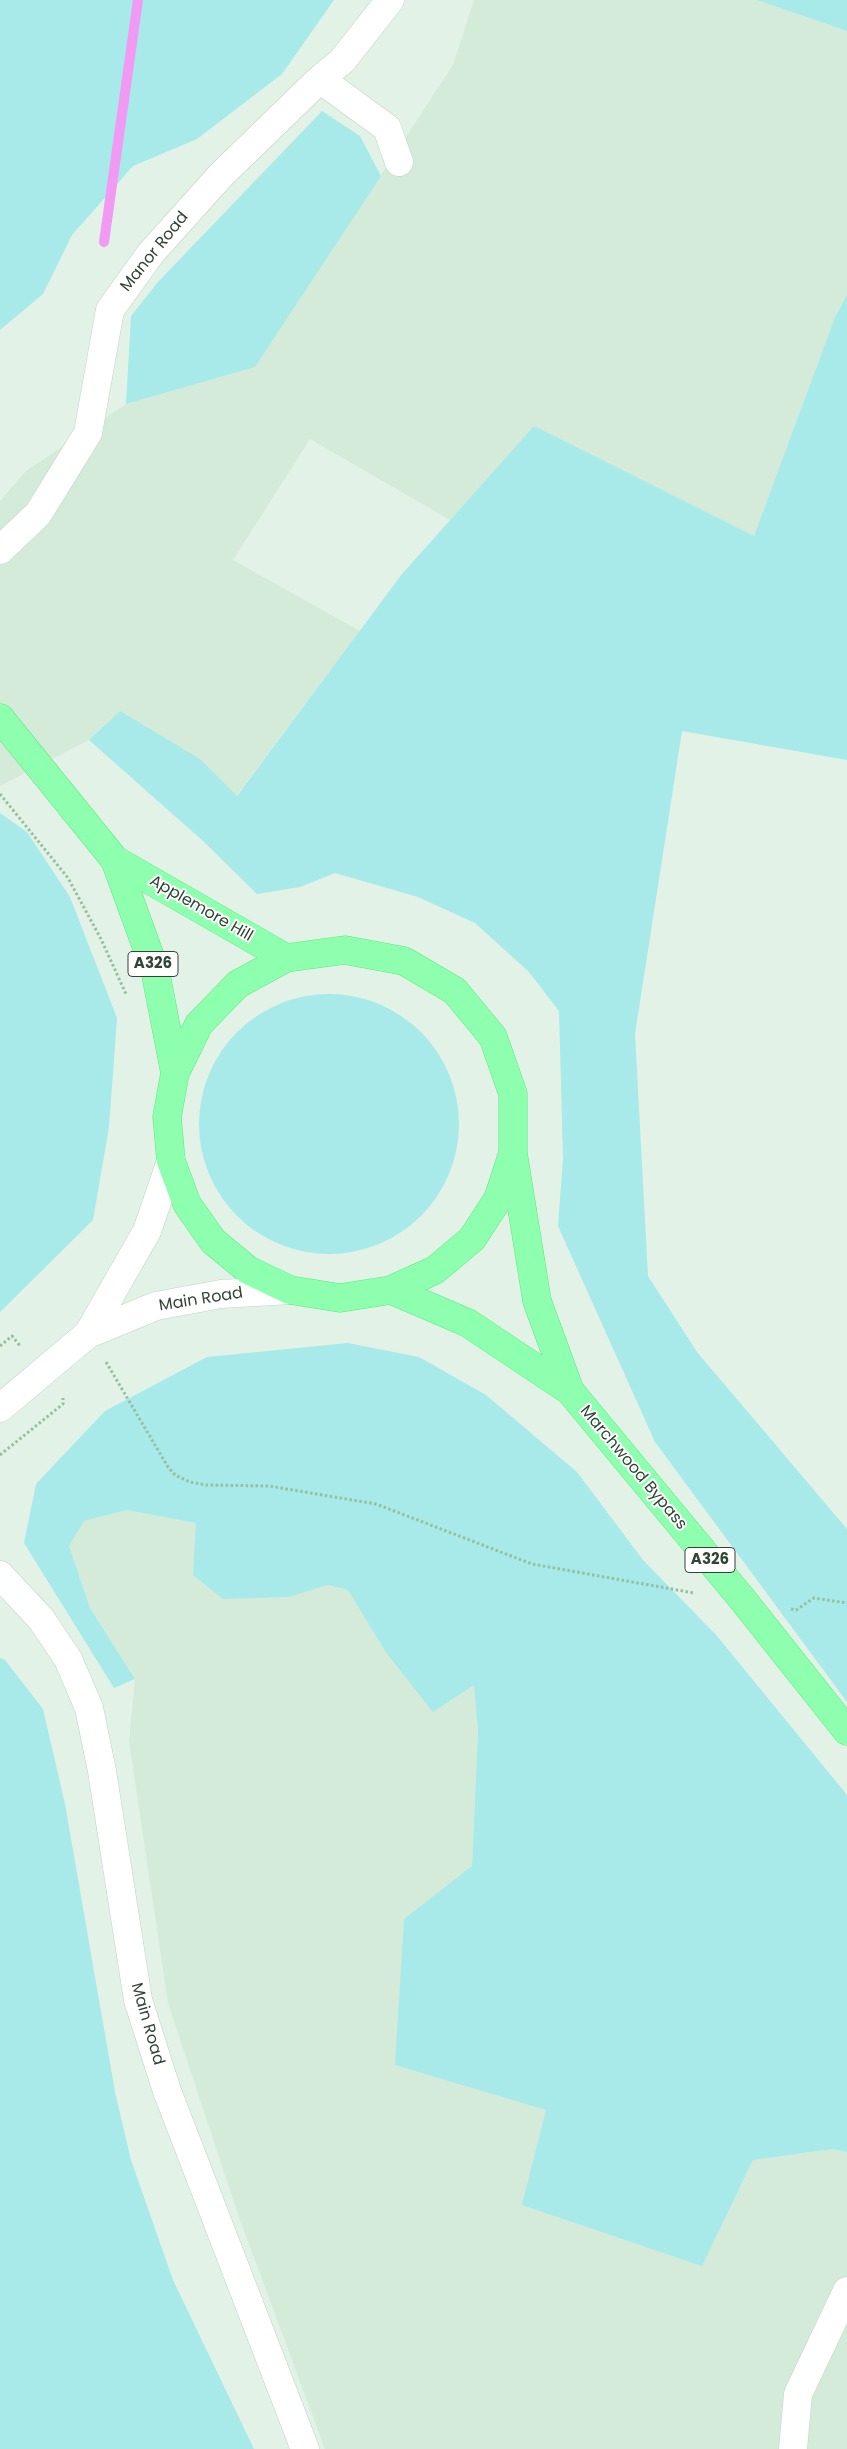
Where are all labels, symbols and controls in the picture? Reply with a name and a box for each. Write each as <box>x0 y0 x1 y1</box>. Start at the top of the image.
street label: Manor Road <box>117 208 193 296</box>
street label: Applemore Hill <box>146 872 256 946</box>
road number: A326 <box>128 952 178 976</box>
street label: Main Road <box>158 1284 244 1316</box>
street label: Marchwood Bypass <box>575 1402 691 1534</box>
road number: A326 <box>685 1548 735 1572</box>
street label: Main Road <box>126 1981 168 2067</box>

